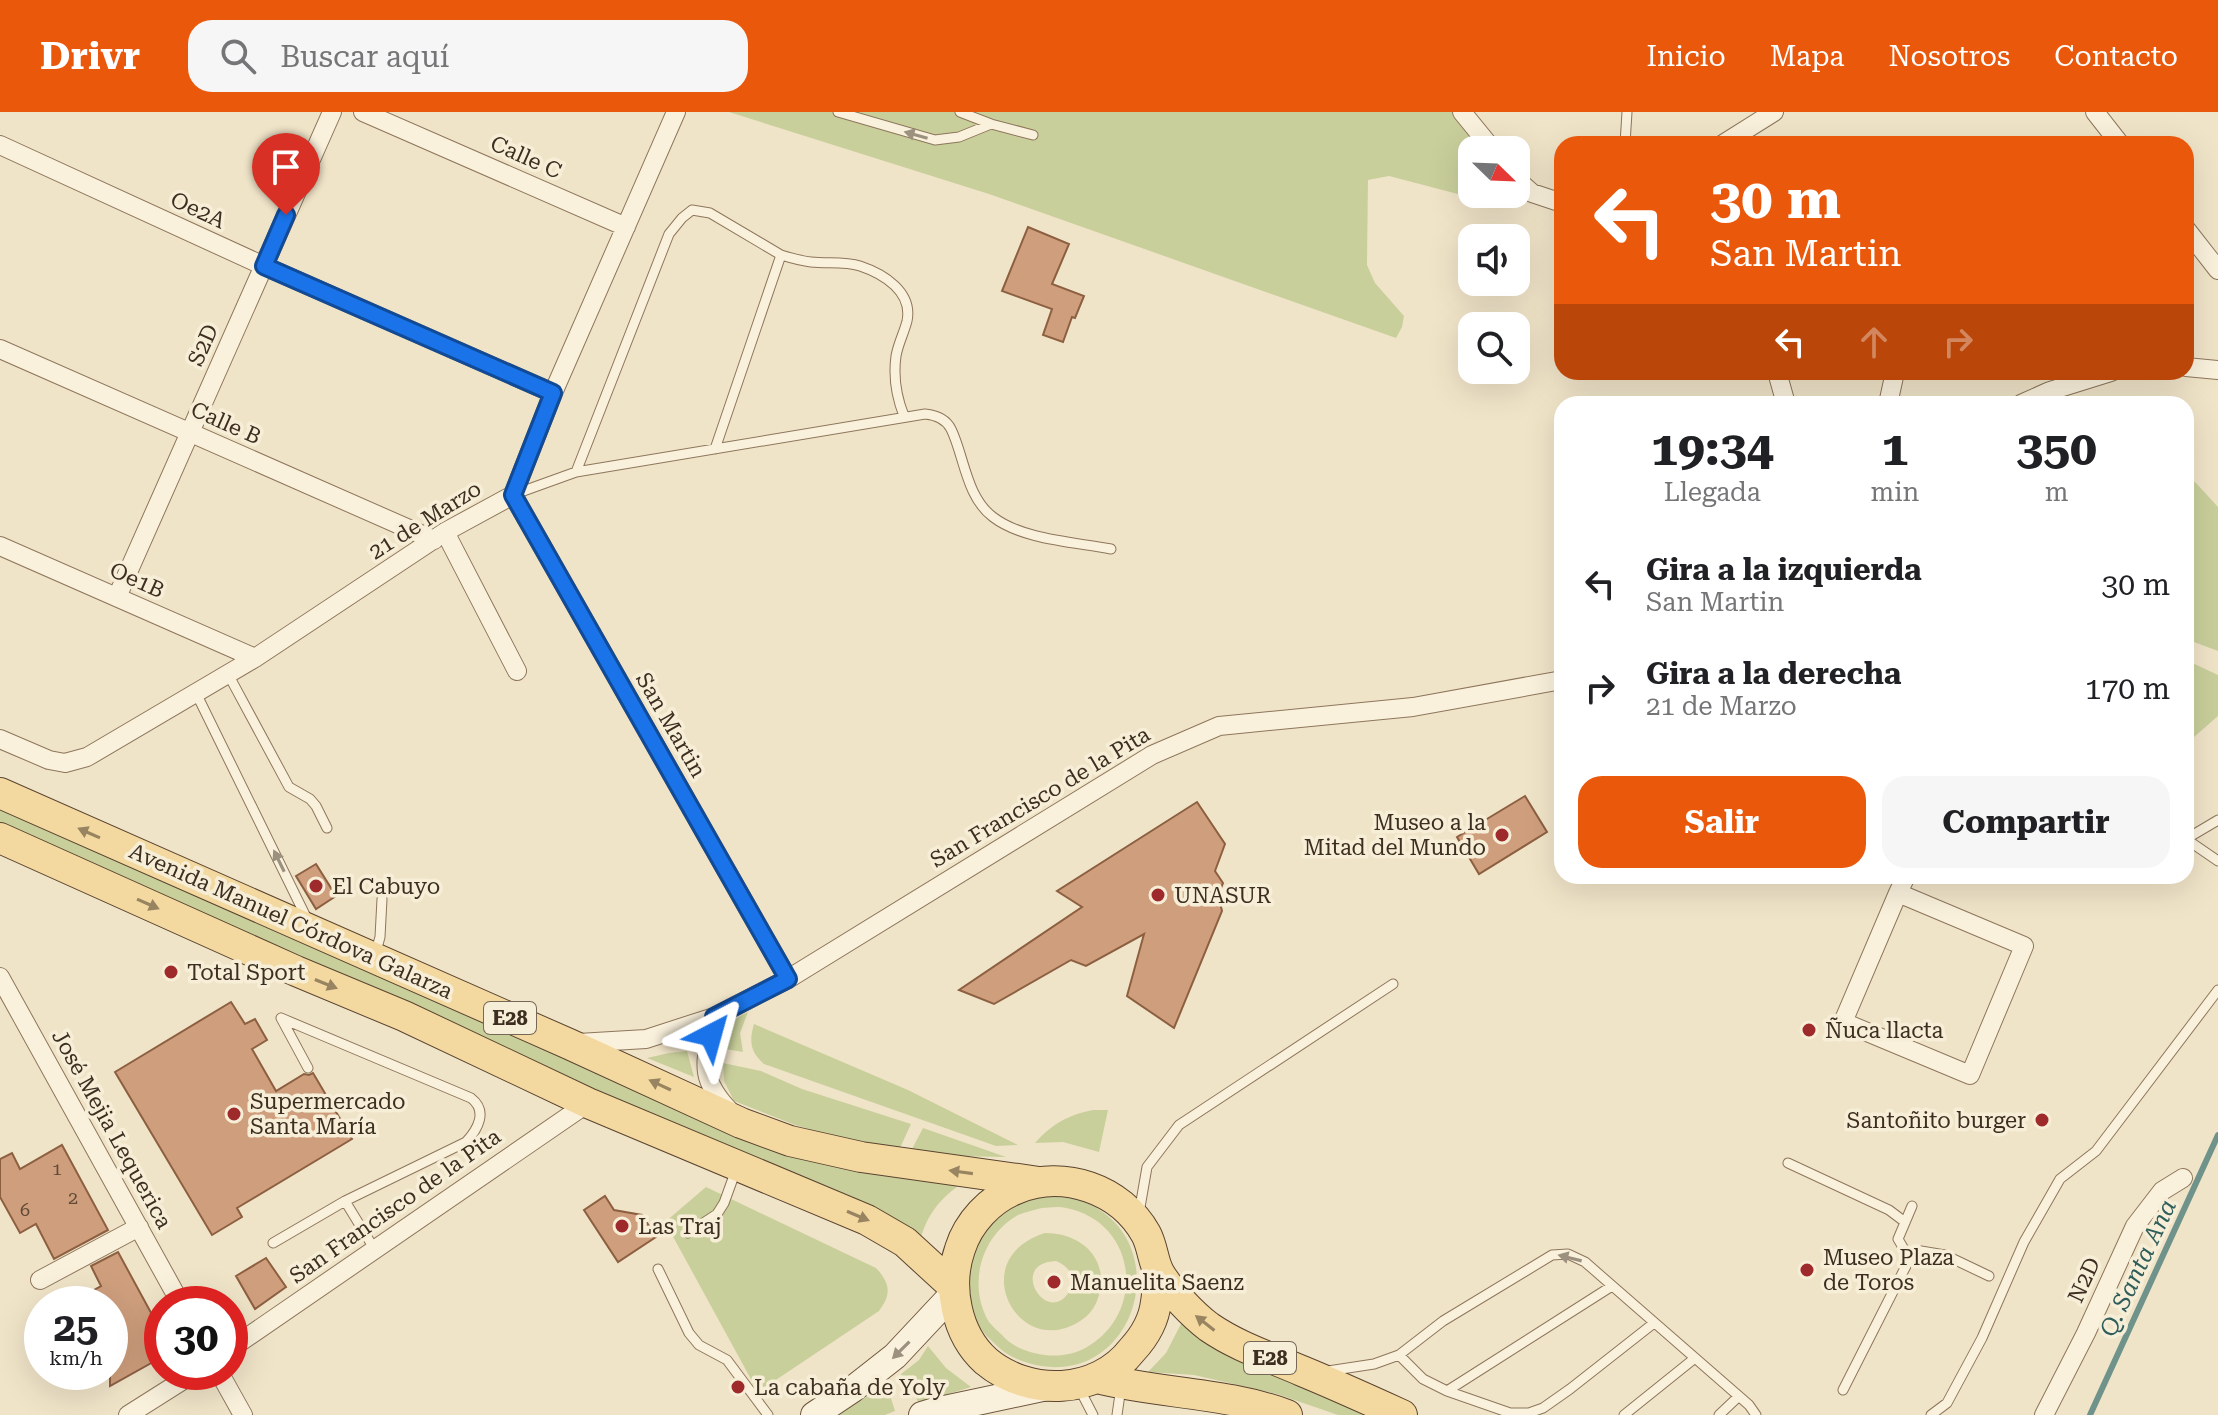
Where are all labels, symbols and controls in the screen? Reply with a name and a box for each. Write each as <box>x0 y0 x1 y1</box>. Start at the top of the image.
search box <box>188 20 748 92</box>
text: Drivr <box>40 34 140 78</box>
icon: search <box>216 34 260 78</box>
text: Buscar aquí <box>280 39 449 74</box>
text: Inicio <box>1646 40 1726 73</box>
text: Mapa <box>1770 40 1844 73</box>
text: Nosotros <box>1888 40 2010 73</box>
text: Contacto <box>2054 40 2178 73</box>
one-way arrow <box>904 128 929 140</box>
street label: Calle C <box>487 130 565 184</box>
pin <box>252 133 320 215</box>
north arrow <box>1458 136 1530 208</box>
map controls <box>1458 136 1530 384</box>
icon: arrive <box>264 145 308 189</box>
text: 30 m <box>1710 166 1841 232</box>
icon: left <box>1578 168 1682 272</box>
street label: Oe2A <box>167 187 230 234</box>
button: sound <box>1458 224 1530 296</box>
text: San Martin <box>1710 233 1901 275</box>
button: search <box>1458 312 1530 384</box>
street label: S2D <box>183 320 223 370</box>
icon: left <box>1768 320 1812 364</box>
icon: ahead <box>1852 320 1896 364</box>
icon: right <box>1936 320 1980 364</box>
street label: Calle B <box>187 397 265 449</box>
text: 19:34 <box>1651 421 1774 477</box>
text: 1 <box>1881 421 1908 477</box>
text: 350 <box>2016 421 2097 477</box>
street label: 21 de Marzo <box>364 476 486 564</box>
text: Llegada <box>1664 477 1761 507</box>
text: min <box>1871 477 1919 507</box>
text: m <box>2045 477 2069 507</box>
text: Gira a la izquierda <box>1646 552 1922 587</box>
street label: Oe1B <box>106 557 168 603</box>
icon: left <box>1578 562 1622 606</box>
text: 30 m <box>2101 567 2170 602</box>
text: San Martin <box>1646 587 1784 617</box>
text: Gira a la derecha <box>1646 656 1901 691</box>
icon: right <box>1578 666 1622 710</box>
street label: San Martin <box>631 668 711 782</box>
text: 170 m <box>2085 671 2170 706</box>
text: 21 de Marzo <box>1646 691 1797 721</box>
street label: San Francisco de la Pita <box>926 721 1154 873</box>
button: Salir <box>1578 776 1866 868</box>
button: Compartir <box>1882 776 2170 868</box>
place label: Museo a la Mitad del Mundo <box>1304 810 1486 860</box>
one-way arrow <box>77 826 101 839</box>
marker: Museo a la Mitad del Mundo <box>1493 826 1511 844</box>
street label: Avenida Manuel Córdova Galarza <box>126 838 457 1004</box>
one-way arrow <box>272 850 285 873</box>
place label: El Cabuyo <box>332 874 440 899</box>
marker: El Cabuyo <box>307 877 325 895</box>
place label: UNASUR <box>1174 883 1271 908</box>
marker: UNASUR <box>1149 886 1167 904</box>
one-way arrow <box>136 897 160 911</box>
place label: Total Sport <box>187 960 305 985</box>
marker: Total Sport <box>162 963 180 981</box>
one-way arrow <box>314 977 338 990</box>
position arrow <box>669 993 753 1077</box>
road number: E28 <box>484 1002 536 1034</box>
place label: Ñuca llacta <box>1825 1017 1944 1043</box>
marker: Ñuca llacta <box>1800 1021 1818 1039</box>
street label: José Mejia Lequerica <box>47 1025 177 1233</box>
one-way arrow <box>648 1079 671 1092</box>
place label: Supermercado Santa María <box>250 1089 406 1139</box>
marker: Supermercado Santa María <box>225 1105 243 1123</box>
place label: Santoñito burger <box>1847 1108 2026 1133</box>
marker: Santoñito burger <box>2033 1111 2051 1129</box>
street label: San Francisco de la Pita <box>285 1123 505 1288</box>
house number: 1 <box>52 1158 62 1179</box>
one-way arrow <box>948 1165 973 1178</box>
house number: 2 <box>68 1187 78 1208</box>
water label: Q. Santa Ana <box>2094 1195 2182 1341</box>
house number: 6 <box>20 1199 30 1220</box>
one-way arrow <box>846 1210 870 1223</box>
place label: Las Traj <box>638 1214 722 1239</box>
marker: Las Traj <box>613 1217 631 1235</box>
place label: Museo Plaza de Toros <box>1823 1245 1954 1295</box>
one-way arrow <box>1557 1251 1582 1264</box>
street label: N2D <box>2063 1253 2105 1307</box>
marker: Museo Plaza de Toros <box>1798 1261 1816 1279</box>
place label: Manuelita Saenz <box>1070 1270 1244 1295</box>
marker: Manuelita Saenz <box>1045 1273 1063 1291</box>
speed limit sign: 30 <box>144 1286 248 1390</box>
text: 25 <box>54 1304 98 1351</box>
one-way arrow <box>1195 1315 1215 1331</box>
one-way arrow <box>892 1340 910 1359</box>
road number: E28 <box>1244 1342 1296 1374</box>
text: km/h <box>49 1346 103 1370</box>
place label: La cabaña de Yoly <box>754 1375 946 1400</box>
marker: La cabaña de Yoly <box>729 1378 747 1396</box>

